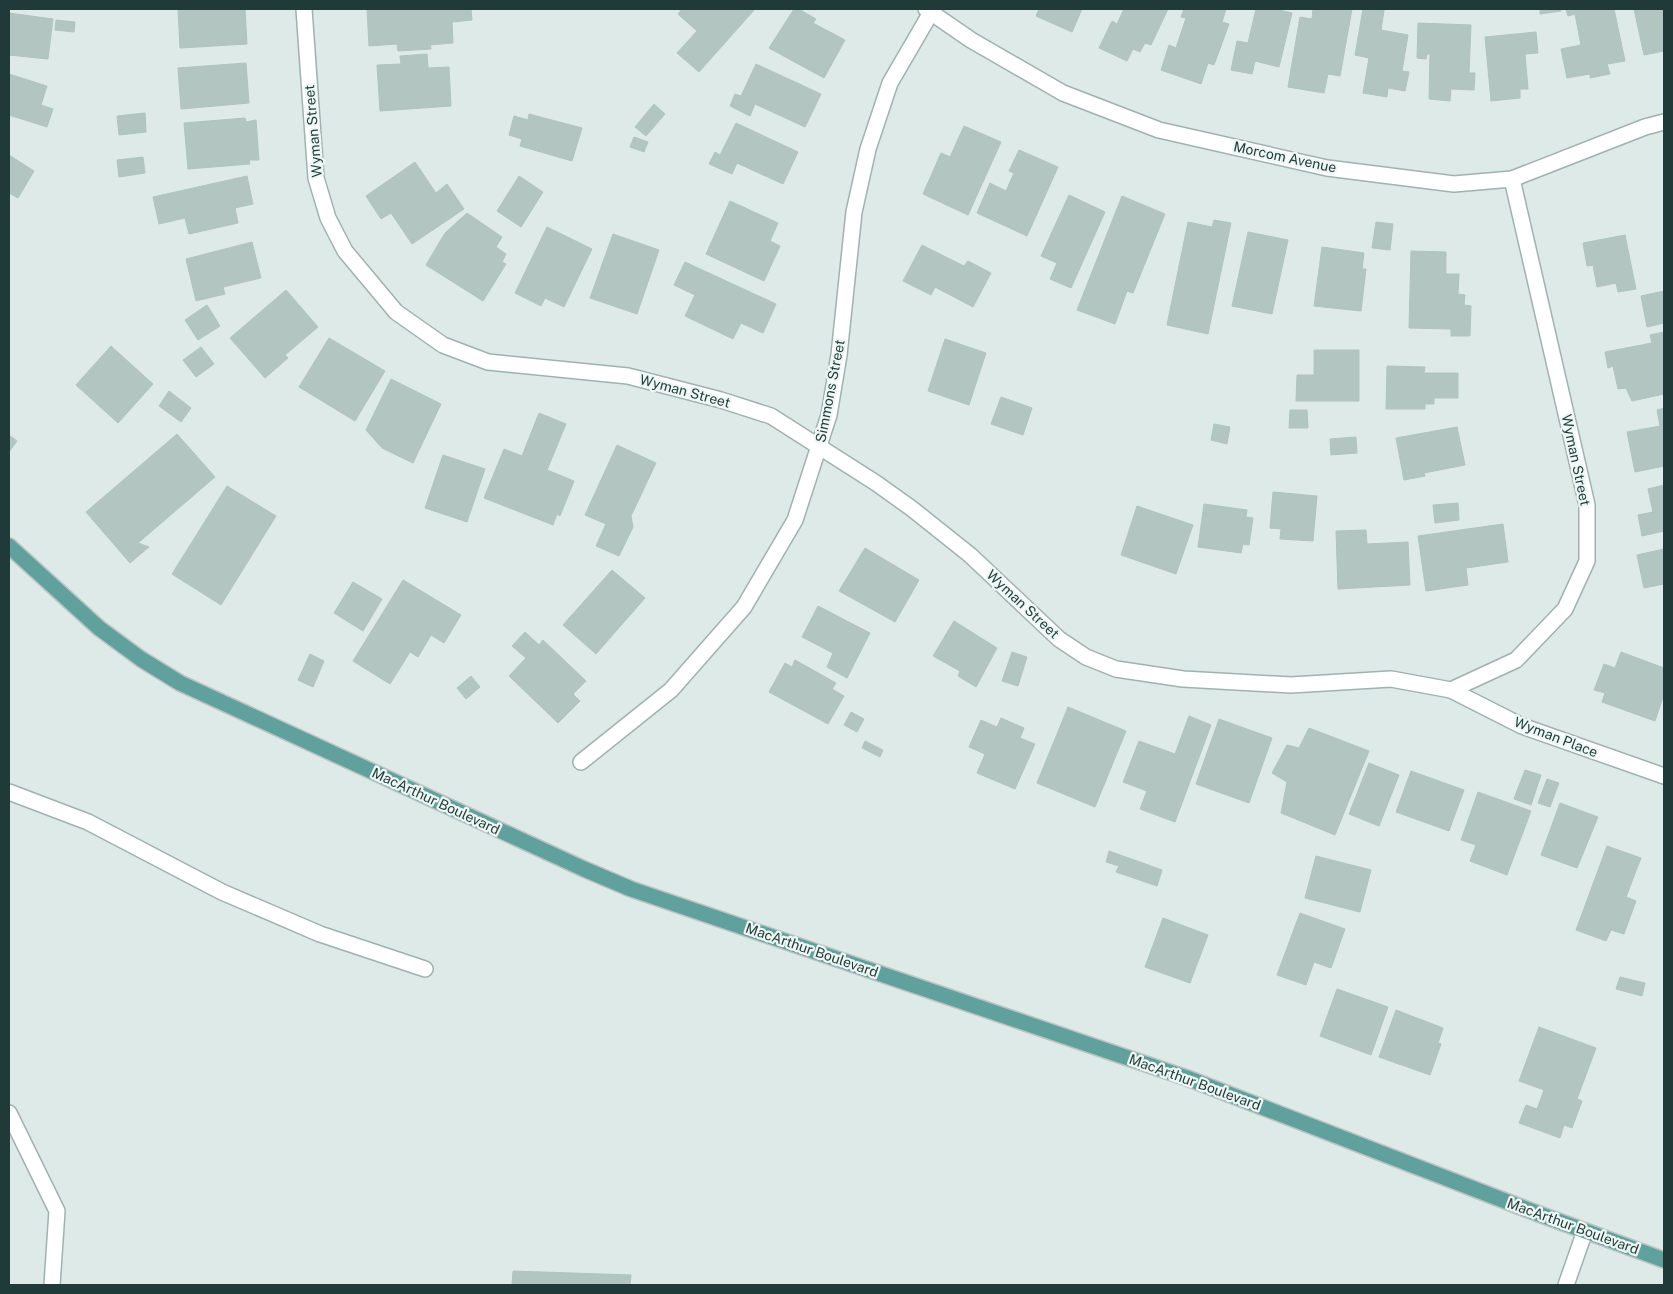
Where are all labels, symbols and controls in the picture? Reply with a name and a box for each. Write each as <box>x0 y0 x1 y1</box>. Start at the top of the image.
street label: Wyman Street <box>301 84 325 178</box>
street label: Morcom Avenue <box>1232 138 1338 176</box>
street label: Simmons Street <box>812 338 848 444</box>
street label: Wyman Street <box>638 371 732 411</box>
street label: Wyman Street <box>1559 413 1593 507</box>
street label: Wyman Street <box>984 566 1062 642</box>
street label: Wyman Place <box>1512 714 1600 760</box>
street label: MacArthur Boulevard <box>370 764 502 838</box>
street label: MacArthur Boulevard <box>744 920 880 980</box>
street label: MacArthur Boulevard <box>1127 1051 1263 1113</box>
street label: MacArthur Boulevard <box>1505 1195 1641 1257</box>

